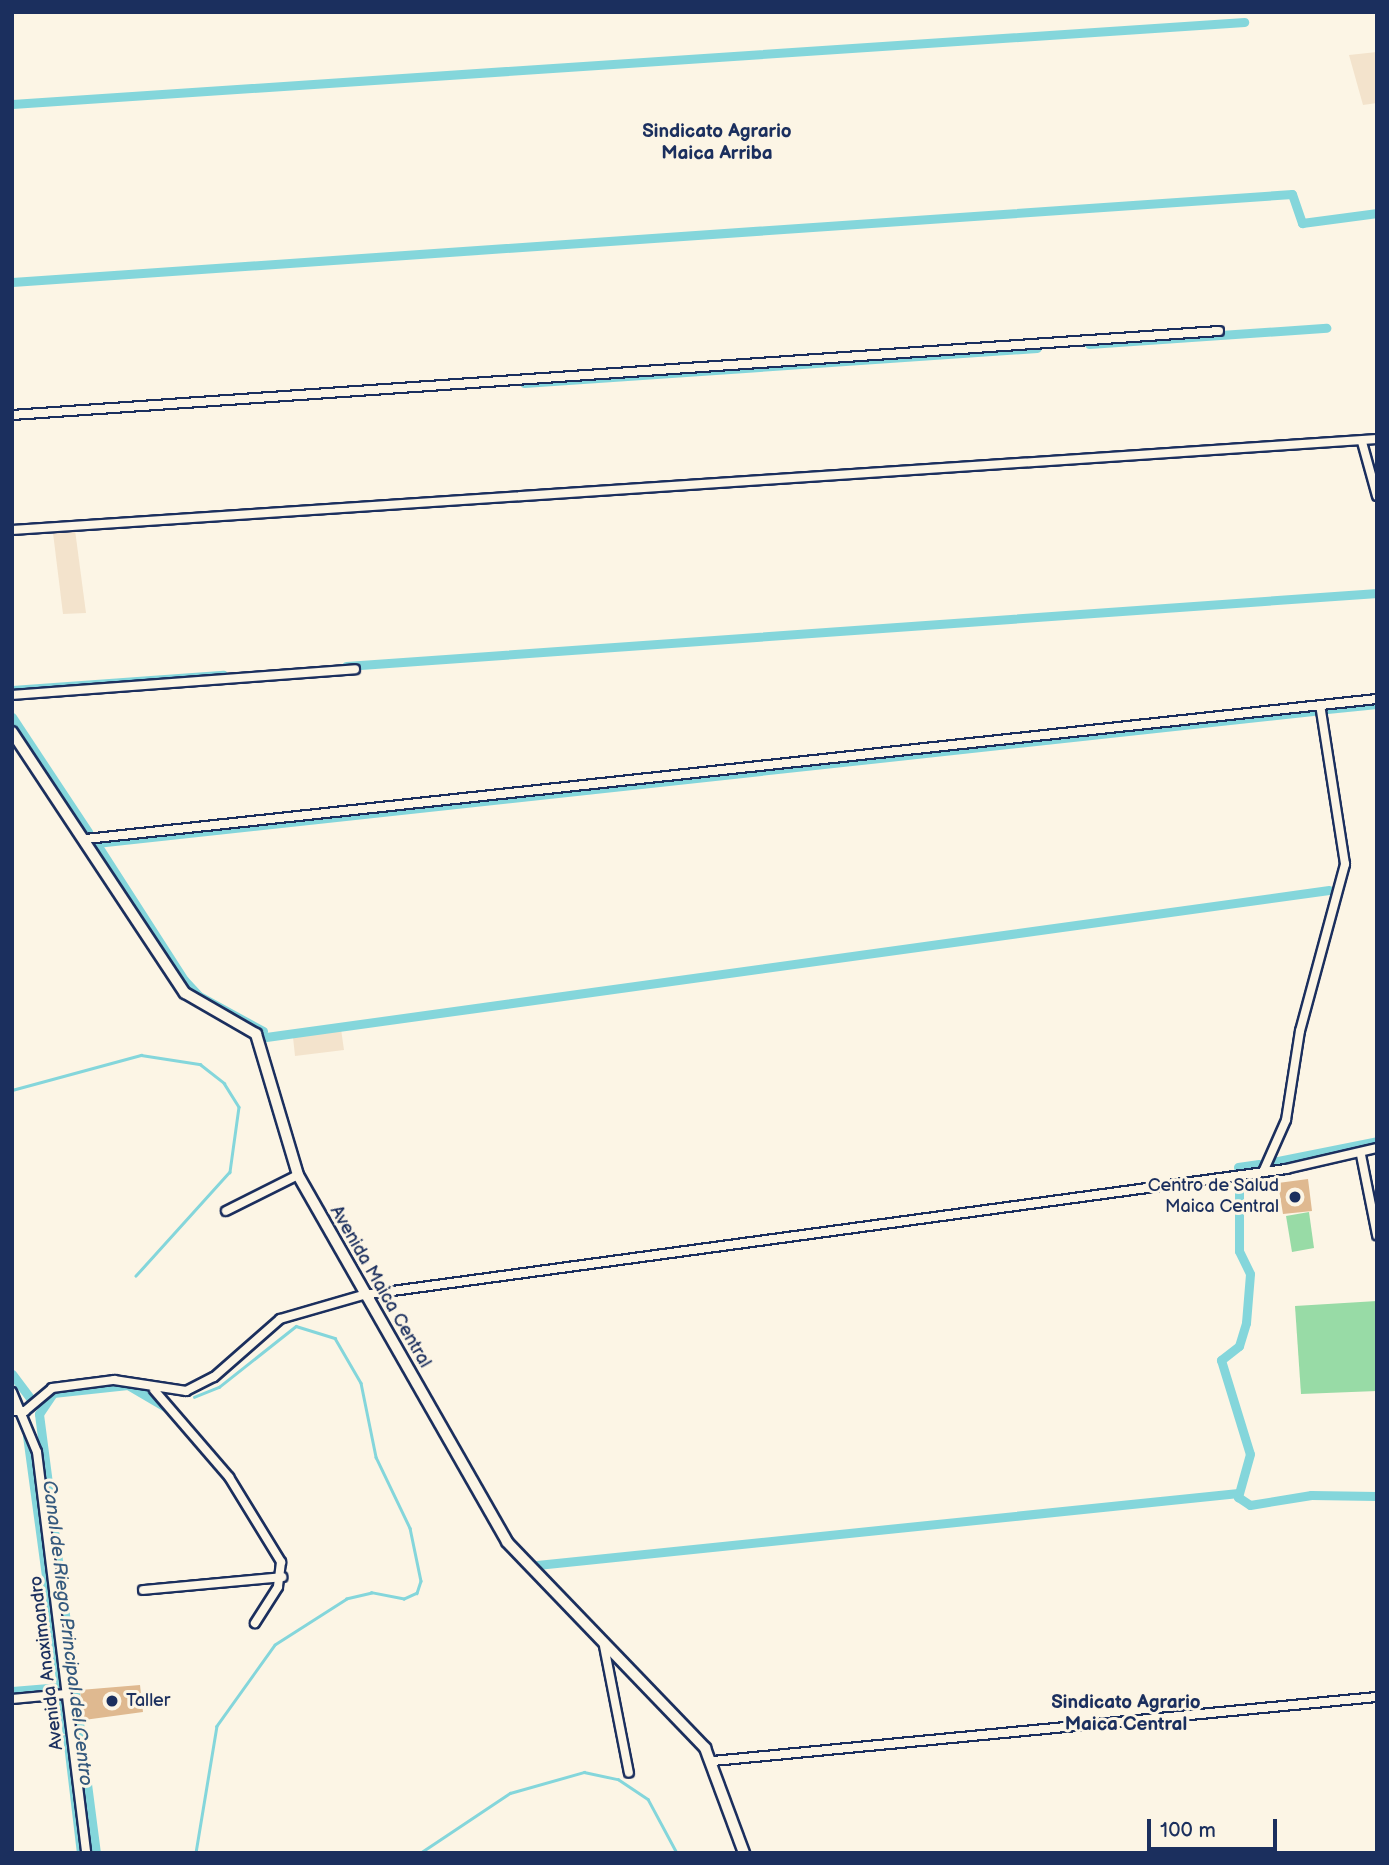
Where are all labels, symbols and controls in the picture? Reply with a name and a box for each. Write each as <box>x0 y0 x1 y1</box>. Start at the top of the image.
district label: Sindicato Agrario Maica Arriba <box>642 121 792 165</box>
place label: Centro de Salud Maica Central <box>1147 1176 1279 1218</box>
marker: Centro de Salud Maica Central <box>1285 1187 1305 1207</box>
street label: Avenida Maica Central <box>325 1202 435 1372</box>
water label: Canal de Riego Principal del Centro <box>37 1479 97 1787</box>
street label: Avenida Anaximandro <box>26 1575 68 1751</box>
place label: Taller <box>126 1690 170 1712</box>
district label: Sindicato Agrario Maica Central <box>1051 1692 1201 1736</box>
marker: Taller <box>104 1693 120 1709</box>
scale bar <box>1151 1806 1280 1850</box>
text: 100 m <box>1160 1818 1216 1843</box>

